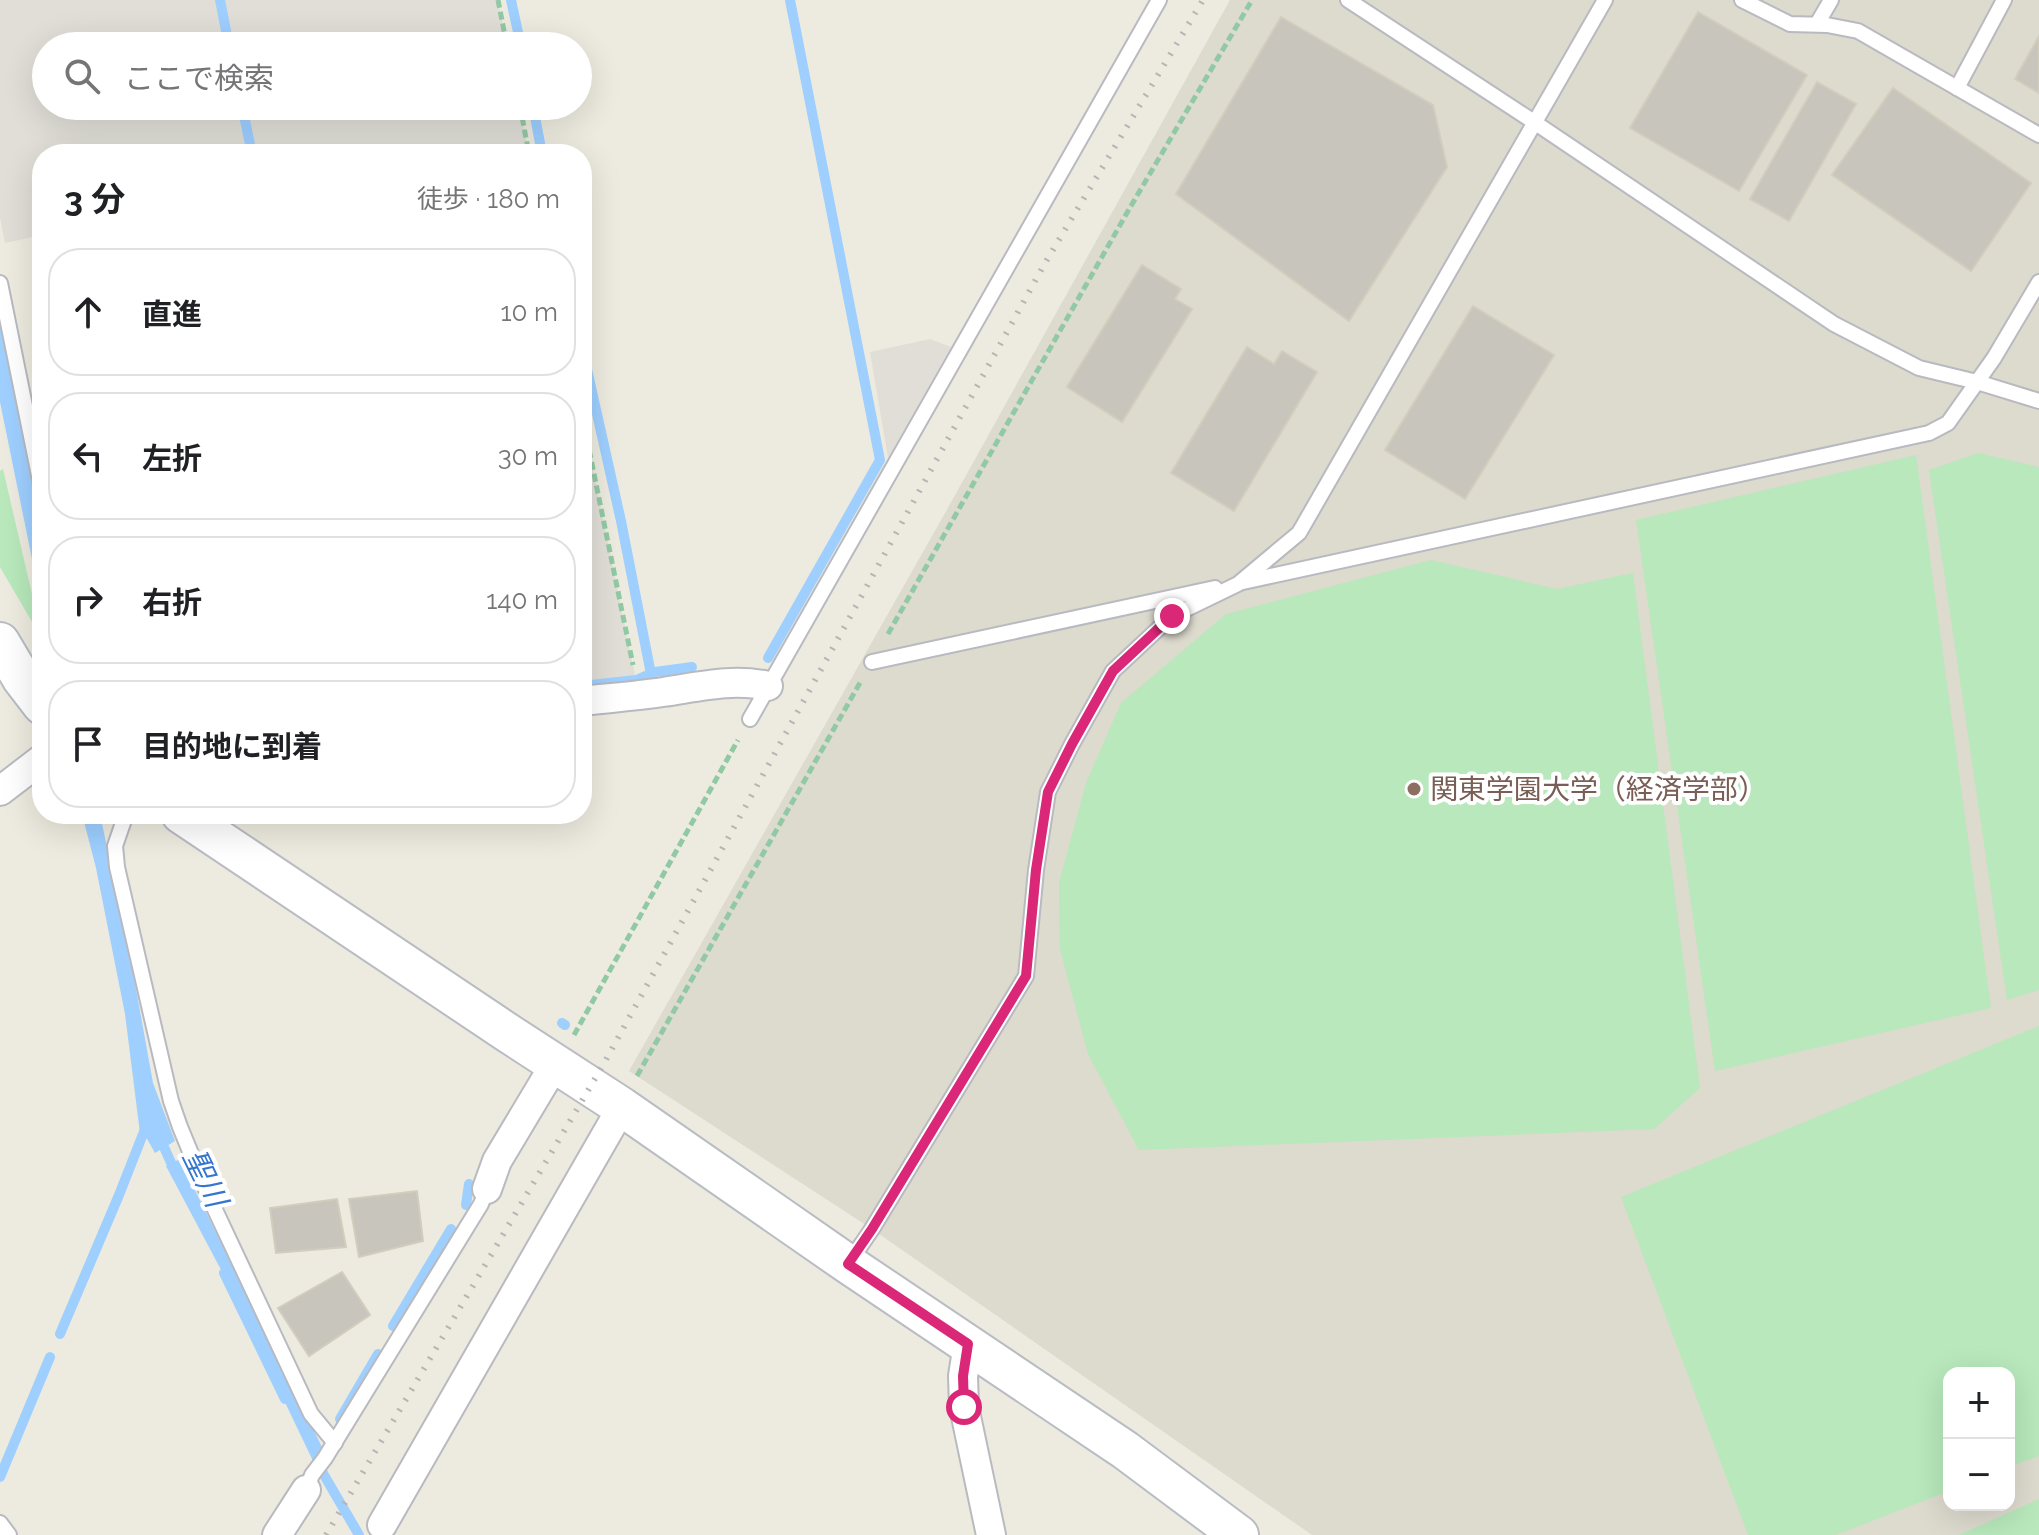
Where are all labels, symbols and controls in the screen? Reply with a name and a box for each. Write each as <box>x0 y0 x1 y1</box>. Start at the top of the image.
search box <box>32 32 592 120</box>
icon: search <box>60 54 104 98</box>
text: ここで検索 <box>124 61 274 96</box>
text: 3 分 <box>64 179 125 219</box>
text: 徒歩 · 180 m <box>417 184 560 214</box>
icon: ahead <box>66 290 110 334</box>
text: 直進 <box>142 297 202 332</box>
text: 10 m <box>500 297 558 327</box>
icon: left <box>66 434 110 478</box>
text: 左折 <box>142 441 202 476</box>
text: 30 m <box>498 441 558 471</box>
icon: right <box>66 578 110 622</box>
text: 右折 <box>142 585 202 620</box>
text: 140 m <box>486 585 558 615</box>
route end <box>1154 598 1190 634</box>
icon: arrive <box>66 722 110 766</box>
text: 目的地に到着 <box>142 729 322 764</box>
place label: 関東学園大学（経済学部） <box>1430 773 1766 806</box>
marker: 関東学園大学（経済学部） <box>1405 780 1423 798</box>
water label: 聖川 <box>177 1143 236 1215</box>
map controls <box>1943 1367 2015 1511</box>
button: + <box>1943 1367 2015 1439</box>
route start <box>946 1389 982 1425</box>
button: − <box>1943 1439 2015 1511</box>

